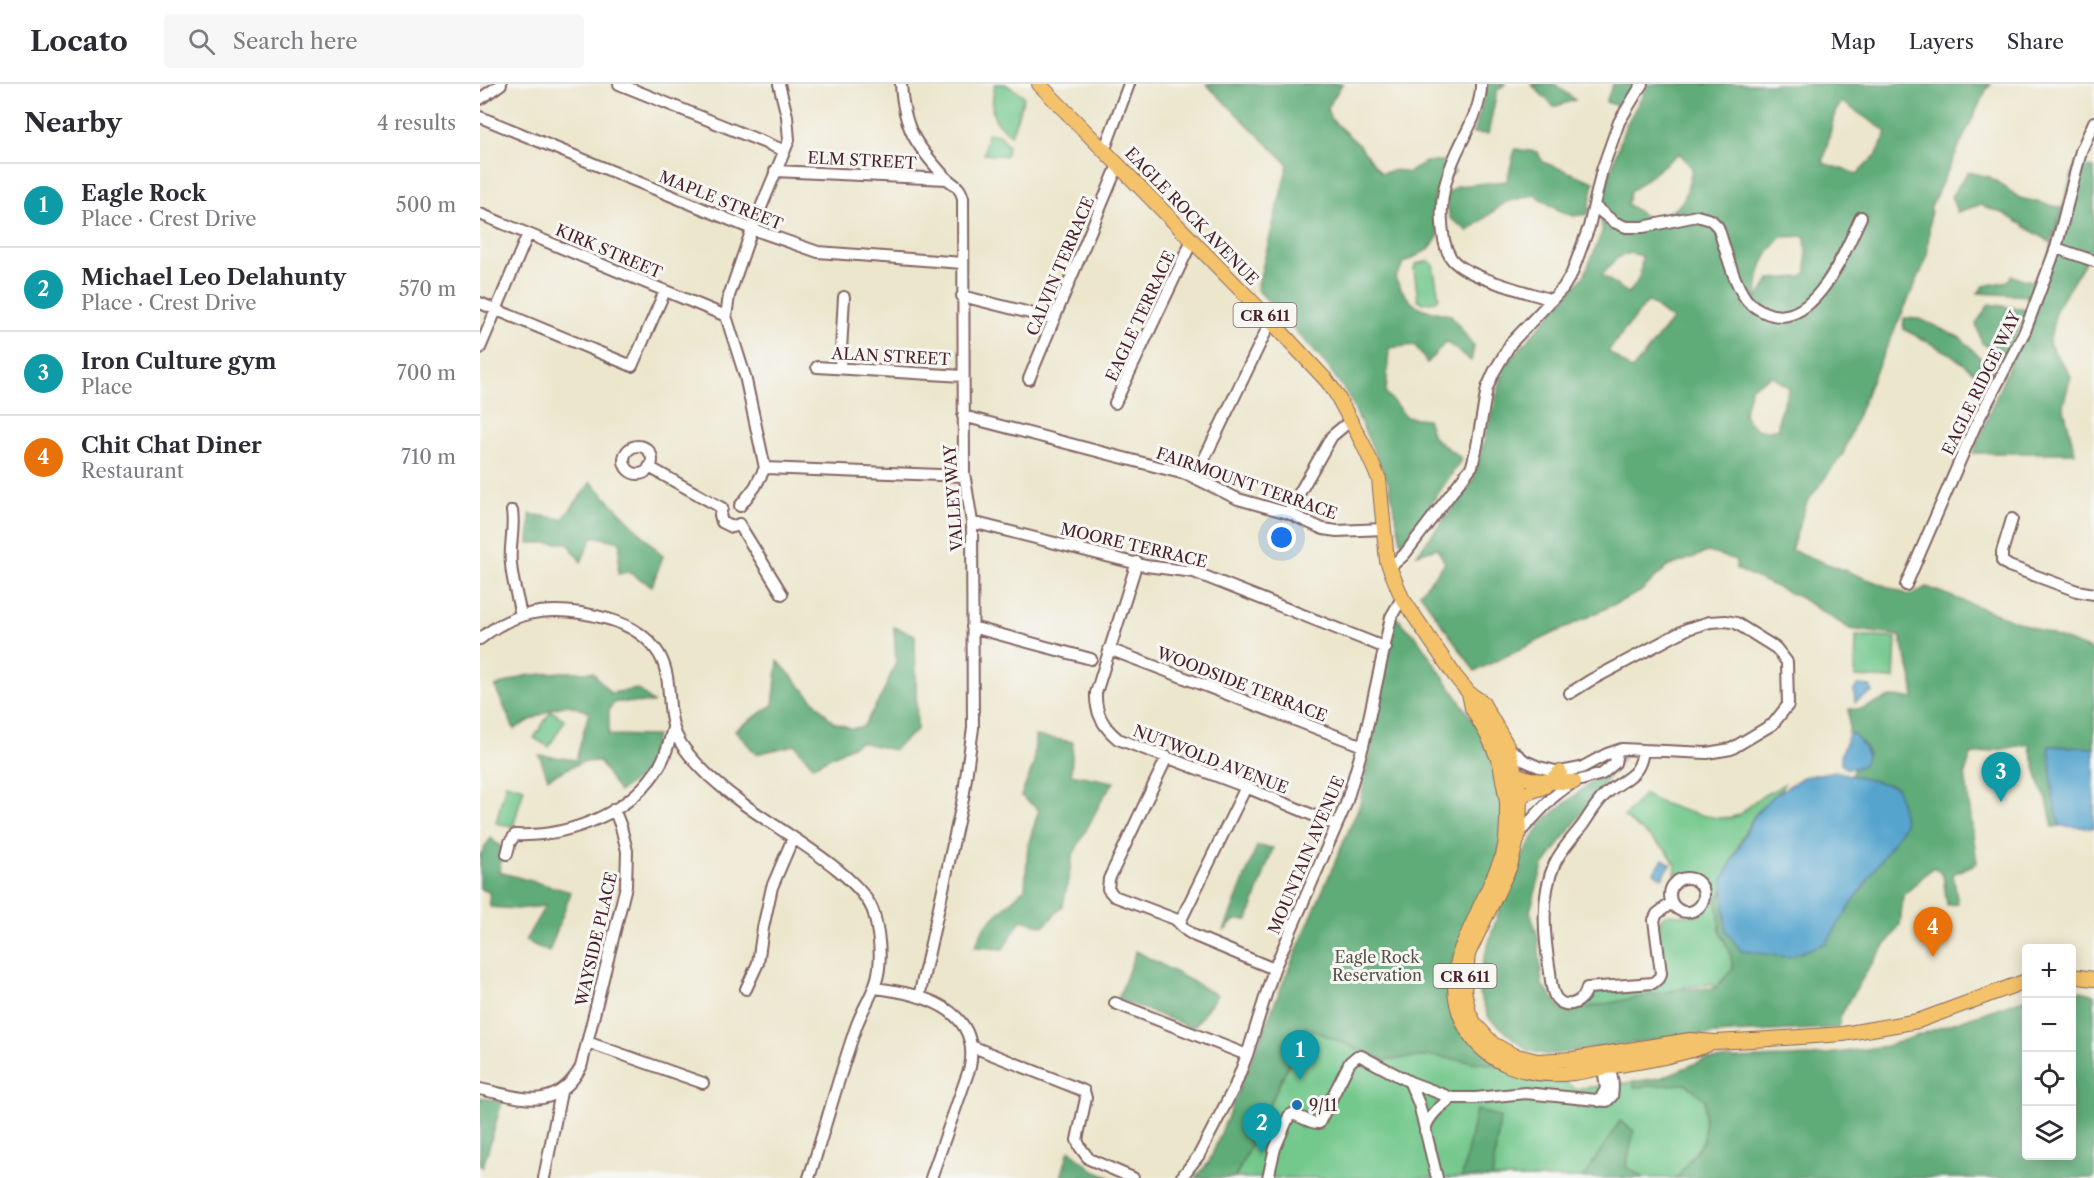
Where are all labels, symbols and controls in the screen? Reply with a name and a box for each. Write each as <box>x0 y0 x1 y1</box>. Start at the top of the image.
search box <box>164 14 584 68</box>
text: Locato <box>30 24 128 58</box>
icon: search <box>185 25 218 58</box>
text: Search here <box>233 28 358 55</box>
text: Map <box>1831 29 1876 54</box>
text: Layers <box>1909 29 1974 54</box>
text: Share <box>2007 29 2064 54</box>
text: Nearby <box>24 107 122 139</box>
text: 4 results <box>377 111 456 135</box>
street label: EAGLE ROCK AVENUE <box>1121 143 1263 289</box>
street label: ELM STREET <box>807 147 917 173</box>
street label: MAPLE STREET <box>656 166 786 234</box>
text: Eagle Rock <box>81 180 206 207</box>
text: 1 <box>39 193 48 217</box>
text: 500 m <box>396 193 456 217</box>
street label: CALVIN TERRACE <box>1022 193 1098 339</box>
text: Place · Crest Drive <box>81 207 256 231</box>
street label: KIRK STREET <box>553 220 665 282</box>
street label: EAGLE TERRACE <box>1101 248 1179 384</box>
text: Michael Leo Delahunty <box>81 264 346 291</box>
text: 2 <box>38 277 49 301</box>
text: 570 m <box>399 277 456 301</box>
text: Place · Crest Drive <box>81 291 256 315</box>
road number: CR 611 <box>1234 303 1296 327</box>
street label: EAGLE RIDGE WAY <box>1937 307 2025 458</box>
street label: ALAN STREET <box>830 343 951 369</box>
text: Iron Culture gym <box>81 348 276 375</box>
text: 3 <box>38 361 49 385</box>
text: 700 m <box>397 361 456 385</box>
text: Place <box>81 375 132 399</box>
text: Chit Chat Diner <box>81 432 262 459</box>
street label: VALLEY WAY <box>939 443 967 553</box>
street label: FAIRMOUNT TERRACE <box>1154 443 1340 523</box>
text: 4 <box>38 445 49 469</box>
text: 710 m <box>401 445 456 469</box>
text: Restaurant <box>81 459 184 483</box>
street label: MOORE TERRACE <box>1059 518 1209 572</box>
your location <box>1267 523 1296 552</box>
street label: WOODSIDE TERRACE <box>1153 642 1330 726</box>
street label: NUTWOLD AVENUE <box>1131 720 1291 798</box>
pin: 3 <box>1982 752 2020 802</box>
street label: MOUNTAIN AVENUE <box>1264 773 1348 937</box>
street label: WAYSIDE PLACE <box>571 870 621 1009</box>
pin: 4 <box>1914 908 1952 957</box>
map controls <box>2022 944 2076 1160</box>
button: + <box>2022 944 2076 998</box>
park label: Eagle Rock Reservation <box>1332 947 1422 985</box>
road number: CR 611 <box>1434 964 1496 988</box>
button: − <box>2022 998 2076 1052</box>
pin: 1 <box>1280 1030 1320 1080</box>
button: locate <box>2022 1052 2076 1106</box>
place label: 9/11 <box>1309 1095 1337 1115</box>
marker: 9/11 <box>1290 1098 1304 1112</box>
pin: 2 <box>1242 1104 1282 1153</box>
button: layers <box>2022 1106 2076 1160</box>

